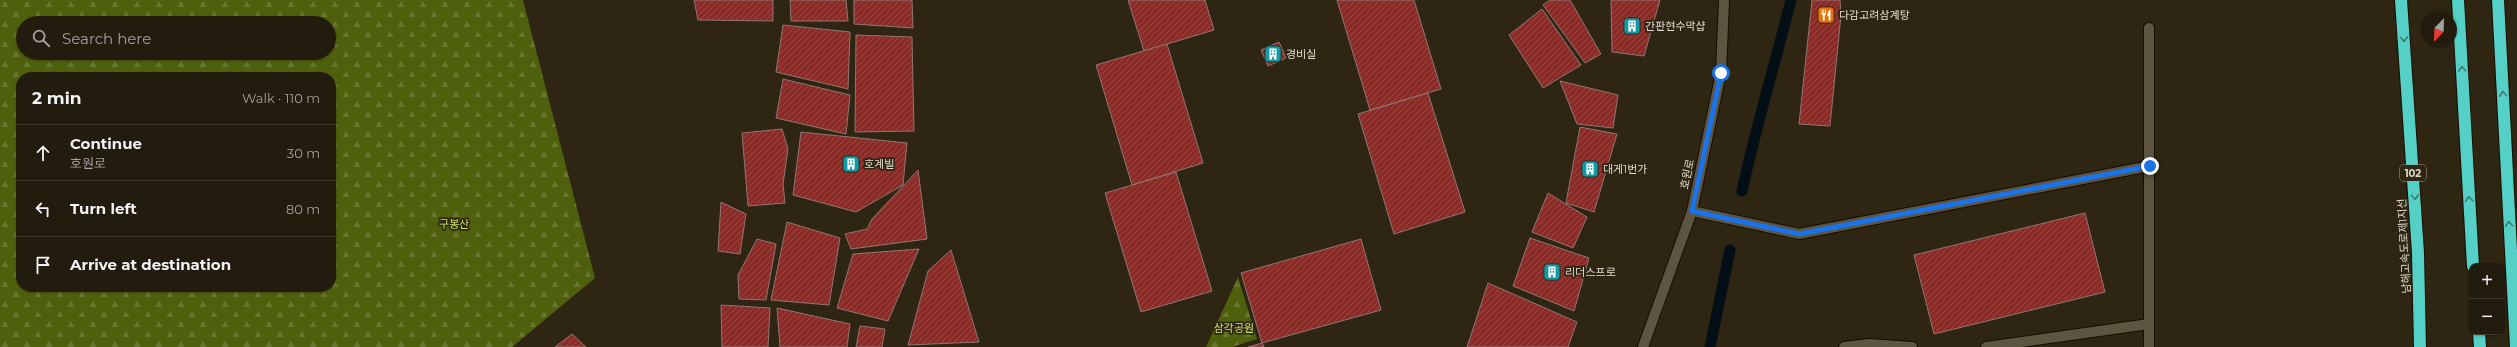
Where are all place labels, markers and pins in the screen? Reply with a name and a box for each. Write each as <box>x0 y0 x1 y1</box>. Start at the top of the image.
restaurant icon: 다감고려삼계탕 <box>1816 5 1836 25</box>
place label: 다감고려삼계탕 <box>1839 8 1910 22</box>
building icon: 간판현수막샵 <box>1622 16 1642 36</box>
place label: 간판현수막샵 <box>1645 19 1706 33</box>
building icon: 경비실 <box>1263 44 1283 64</box>
place label: 경비실 <box>1286 47 1316 61</box>
building icon: 호계빌 <box>841 154 861 174</box>
place label: 호계빌 <box>864 157 894 171</box>
building icon: 대게1번가 <box>1580 159 1600 179</box>
place label: 대게1번가 <box>1603 162 1647 176</box>
building icon: 리더스프로 <box>1542 262 1562 282</box>
place label: 리더스프로 <box>1565 265 1616 279</box>

